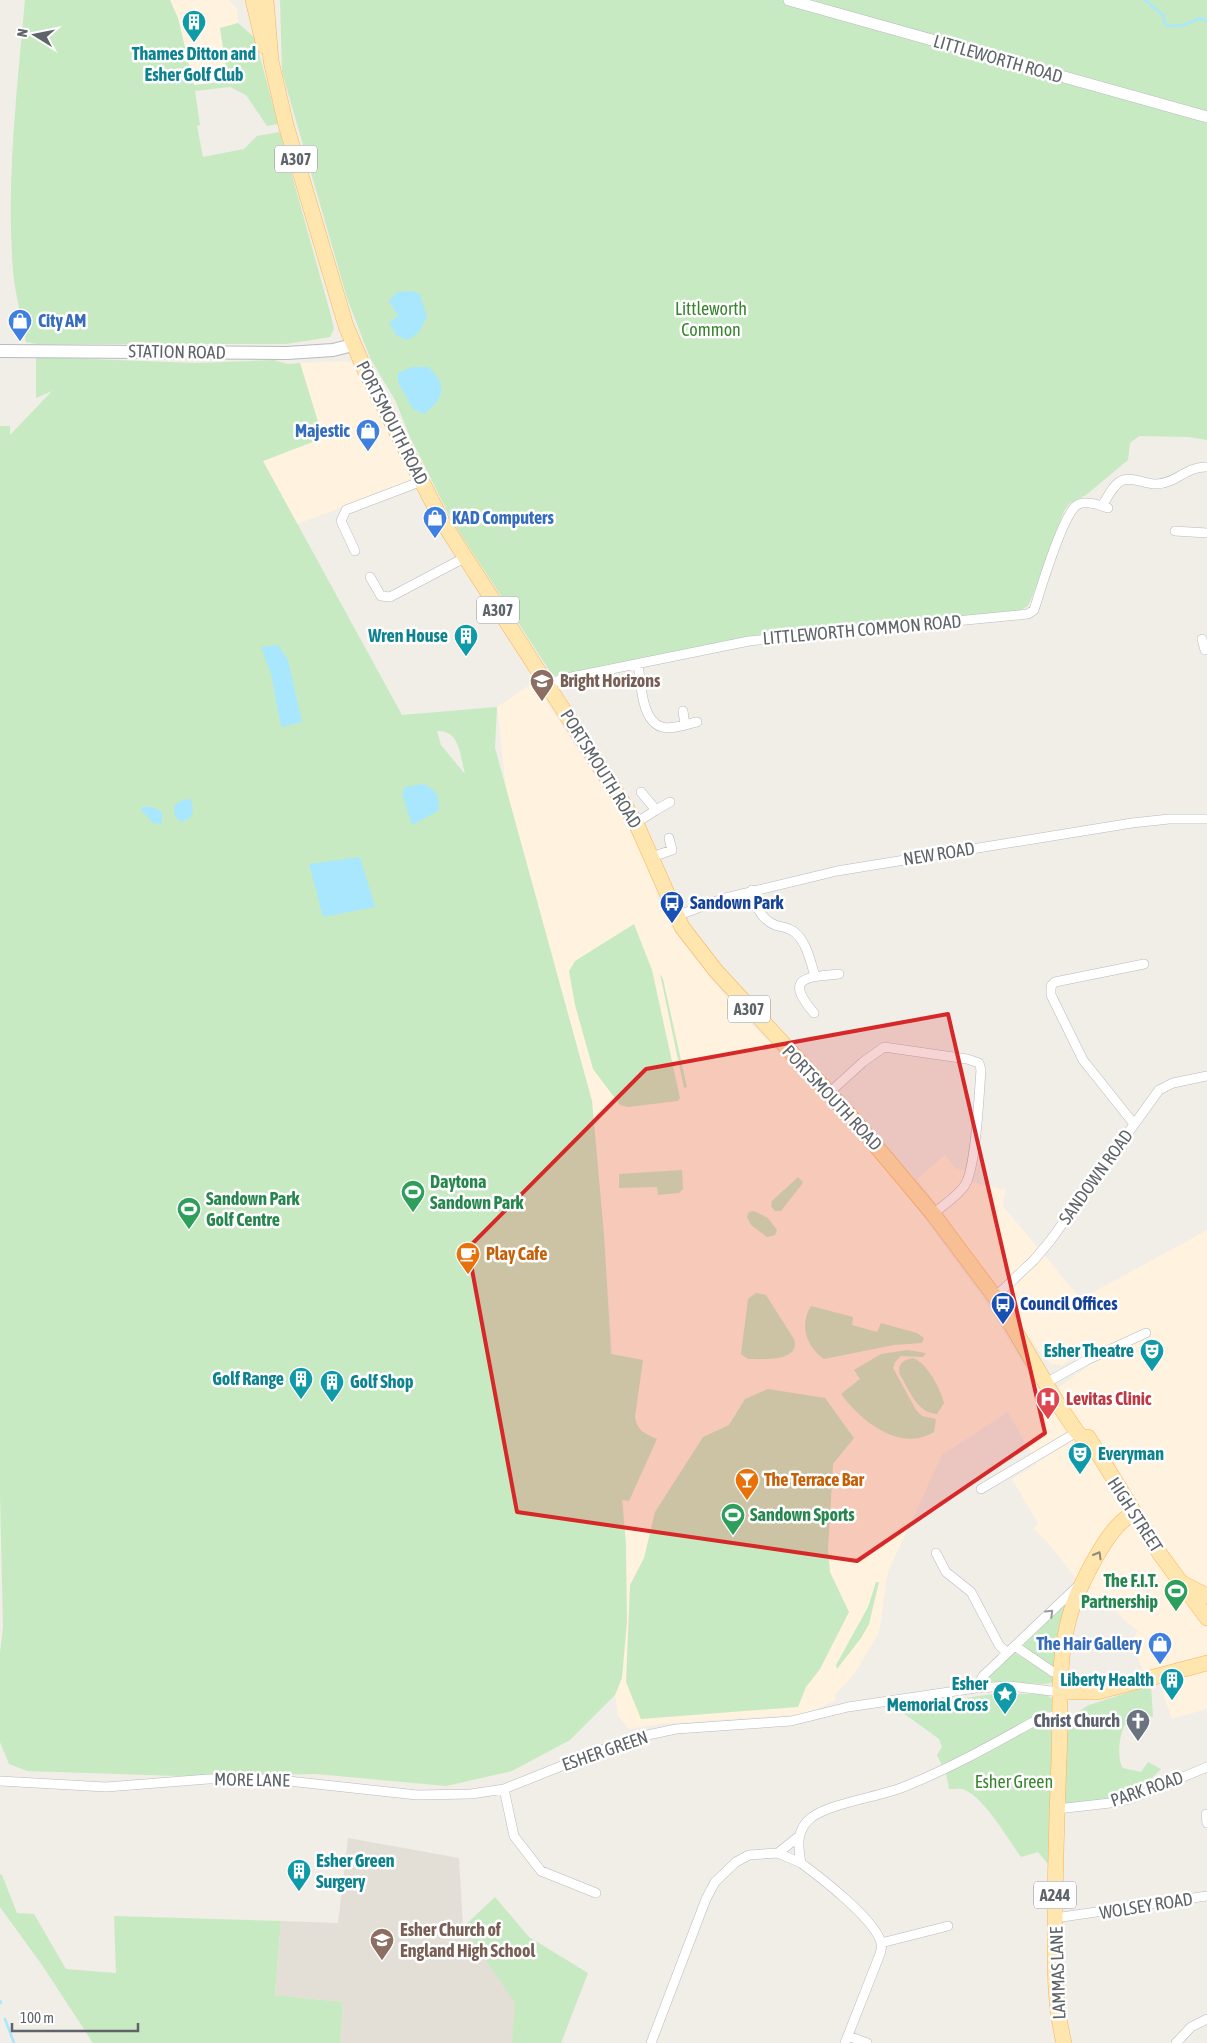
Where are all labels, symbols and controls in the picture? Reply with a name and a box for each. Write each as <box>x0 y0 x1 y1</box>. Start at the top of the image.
building icon: Thames Ditton and Esher Golf Club <box>181 9 207 43</box>
north arrow <box>10 10 60 60</box>
text: N <box>14 27 31 38</box>
street label: LITTLEWORTH ROAD <box>931 30 1065 87</box>
place label: Thames Ditton and Esher Golf Club <box>132 43 256 85</box>
road number: A307 <box>275 146 317 172</box>
park label: Littleworth Common <box>675 298 747 340</box>
shop icon: City AM <box>7 308 33 342</box>
place label: City AM <box>38 310 86 331</box>
street label: STATION ROAD <box>128 340 226 363</box>
street label: PORTSMOUTH ROAD <box>352 357 433 488</box>
shop icon: Majestic <box>355 418 381 452</box>
place label: Majestic <box>295 420 350 441</box>
shop icon: KAD Computers <box>422 505 448 539</box>
place label: KAD Computers <box>452 507 554 528</box>
road number: A307 <box>477 596 519 624</box>
street label: LITTLEWORTH COMMON ROAD <box>762 610 962 649</box>
building icon: Wren House <box>453 623 479 657</box>
place label: Wren House <box>367 625 448 646</box>
school or university icon: Bright Horizons <box>529 668 555 702</box>
place label: Bright Horizons <box>560 670 661 691</box>
street label: PORTSMOUTH ROAD <box>556 705 646 832</box>
street label: NEW ROAD <box>902 838 976 870</box>
bus stop icon: Sandown Park <box>659 890 685 924</box>
place label: Sandown Park <box>690 892 785 913</box>
road number: A307 <box>728 996 770 1022</box>
street label: PORTSMOUTH ROAD <box>778 1041 886 1155</box>
street label: SANDOWN ROAD <box>1054 1125 1137 1228</box>
place label: Daytona Sandown Park <box>430 1171 525 1213</box>
sports icon: Daytona Sandown Park <box>400 1179 426 1213</box>
place label: Sandown Park Golf Centre <box>206 1188 301 1230</box>
sports icon: Sandown Park Golf Centre <box>176 1196 202 1230</box>
cafe icon: Play Cafe <box>455 1241 481 1275</box>
place label: Play Cafe <box>486 1243 547 1264</box>
bus stop icon: Council Offices <box>990 1291 1016 1325</box>
place label: Council Offices <box>1020 1293 1118 1314</box>
theatre icon: Esher Theatre <box>1139 1338 1165 1372</box>
place label: Esher Theatre <box>1044 1340 1134 1361</box>
building icon: Golf Range <box>288 1366 314 1400</box>
place label: Golf Range <box>212 1368 284 1389</box>
building icon: Golf Shop <box>319 1369 345 1403</box>
place label: Golf Shop <box>350 1371 414 1392</box>
hospital icon: Levitas Clinic <box>1035 1386 1061 1420</box>
place label: Levitas Clinic <box>1066 1388 1152 1409</box>
theatre icon: Everyman <box>1067 1441 1093 1475</box>
place label: Everyman <box>1098 1443 1164 1464</box>
bar icon: The Terrace Bar <box>734 1467 760 1501</box>
place label: The Terrace Bar <box>764 1469 865 1490</box>
street label: HIGH STREET <box>1103 1473 1167 1556</box>
sports icon: Sandown Sports <box>720 1502 746 1536</box>
place label: Sandown Sports <box>750 1504 855 1525</box>
one-way arrow <box>1092 1552 1102 1561</box>
place label: The F.I.T. Partnership <box>1081 1570 1158 1612</box>
sports icon: The F.I.T. Partnership <box>1163 1578 1189 1612</box>
one-way arrow <box>1044 1610 1053 1619</box>
shop icon: The Hair Gallery <box>1147 1631 1173 1665</box>
place label: The Hair Gallery <box>1036 1633 1143 1654</box>
building icon: Liberty Health <box>1159 1667 1185 1701</box>
place label: Liberty Health <box>1060 1669 1154 1690</box>
place label: Esher Memorial Cross <box>887 1673 989 1715</box>
place icon: Esher Memorial Cross <box>992 1681 1018 1715</box>
church icon: Christ Church <box>1125 1708 1151 1742</box>
place label: Christ Church <box>1033 1710 1120 1731</box>
street label: ESHER GREEN <box>559 1726 650 1775</box>
street label: PARK ROAD <box>1108 1766 1186 1811</box>
street label: MORE LANE <box>214 1768 290 1791</box>
park label: Esher Green <box>975 1771 1053 1792</box>
place label: Esher Green Surgery <box>316 1850 395 1892</box>
building icon: Esher Green Surgery <box>286 1858 312 1892</box>
road number: A244 <box>1034 1882 1076 1908</box>
street label: WOLSEY ROAD <box>1098 1888 1194 1923</box>
place label: Esher Church of England High School <box>400 1919 535 1961</box>
street label: LAMMAS LANE <box>1045 1926 1070 2020</box>
school or university icon: Esher Church of England High School <box>369 1927 395 1961</box>
scale bar <box>12 2000 139 2032</box>
text: 100 m <box>20 2009 54 2026</box>

